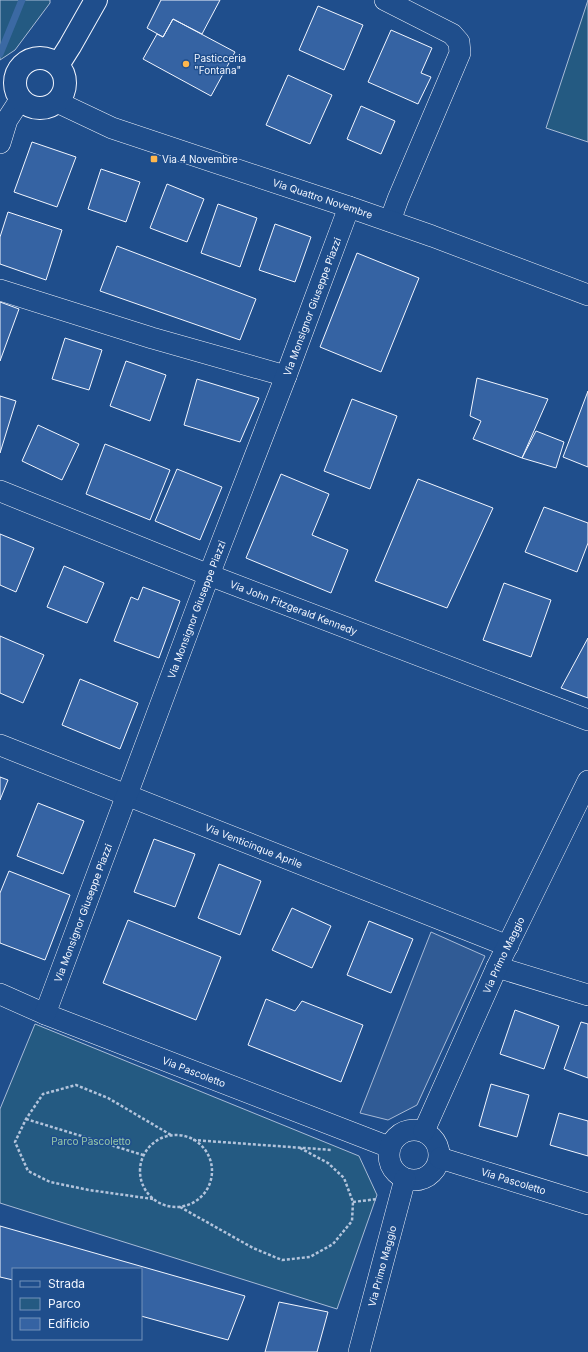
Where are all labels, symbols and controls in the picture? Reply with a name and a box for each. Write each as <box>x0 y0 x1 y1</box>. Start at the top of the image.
place label: Pasticceria "Fontana" <box>194 52 246 76</box>
marker: Pasticceria "Fontana" <box>181 59 191 69</box>
place label: Via 4 Novembre <box>162 153 238 165</box>
marker: Via 4 Novembre <box>149 154 159 164</box>
street label: Via Quattro Novembre <box>271 176 374 221</box>
street label: Via Monsignor Giuseppe Piazzi <box>281 236 343 378</box>
street label: Via Monsignor Giuseppe Piazzi <box>165 539 228 680</box>
street label: Via John Fitzgerald Kennedy <box>228 578 360 637</box>
street label: Via Venticinque Aprile <box>203 821 305 870</box>
street label: Via Monsignor Giuseppe Piazzi <box>51 842 114 984</box>
street label: Via Primo Maggio <box>480 915 527 995</box>
street label: Via Pascoletto <box>160 1054 228 1089</box>
park label: Parco Pascoletto <box>51 1135 131 1147</box>
street label: Via Pascoletto <box>480 1165 547 1197</box>
street label: Via Primo Maggio <box>365 1224 398 1308</box>
legend <box>12 1268 142 1340</box>
text: Strada <box>48 1276 85 1291</box>
text: Parco <box>48 1296 81 1311</box>
text: Edificio <box>48 1316 90 1331</box>

